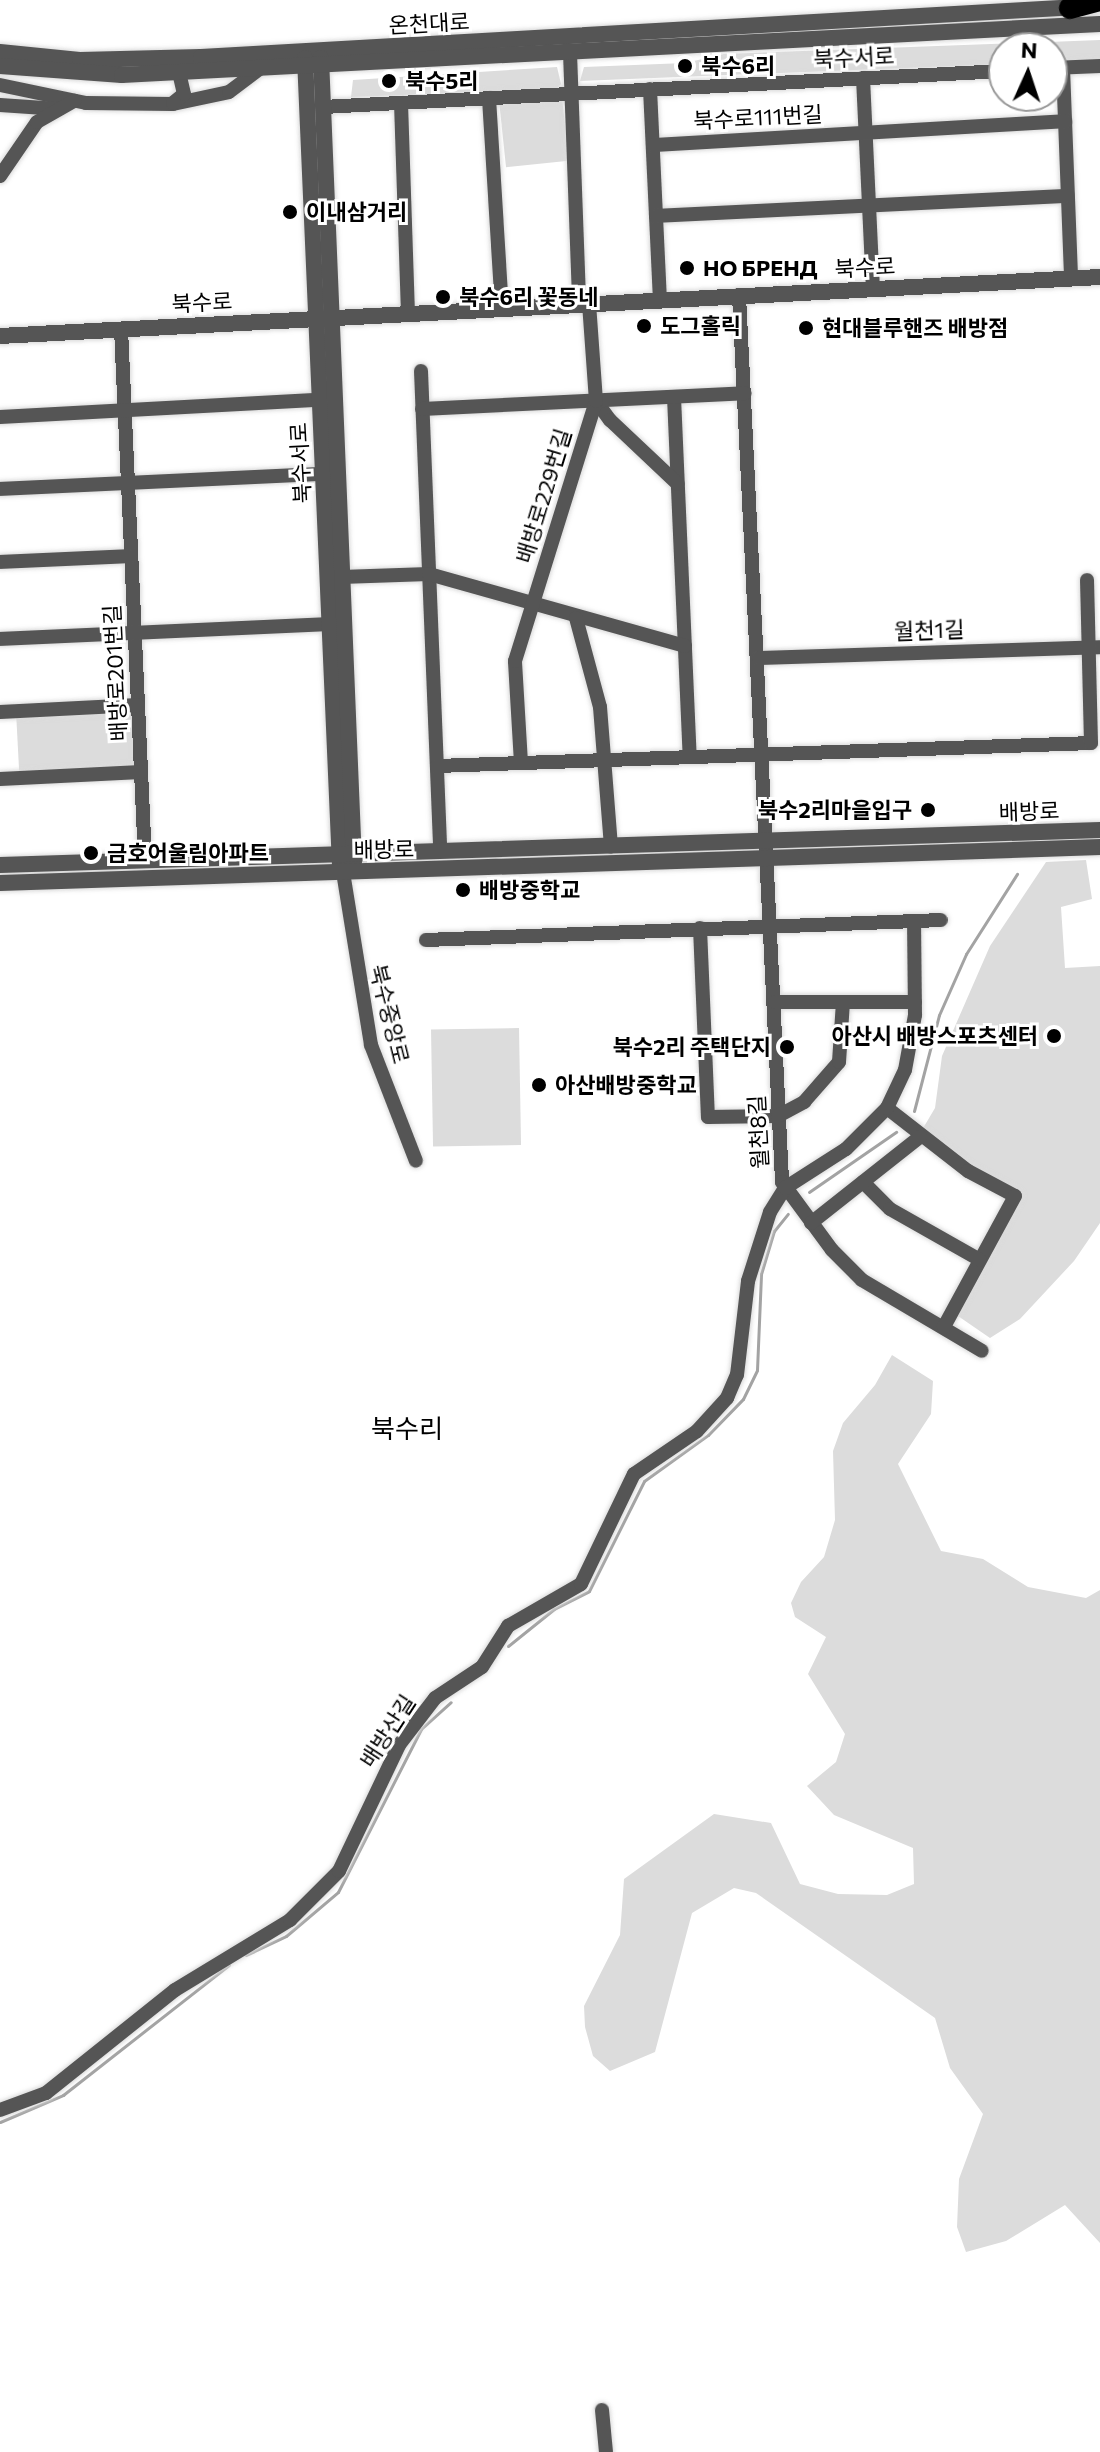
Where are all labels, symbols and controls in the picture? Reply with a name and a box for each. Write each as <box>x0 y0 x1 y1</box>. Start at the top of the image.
street label: 온천대로 <box>388 8 470 38</box>
north arrow <box>988 32 1068 112</box>
text: N <box>1020 36 1038 63</box>
street label: 북수서로 <box>813 42 895 72</box>
place label: 북수6리 <box>701 53 775 79</box>
marker: 북수6리 <box>676 57 694 75</box>
place label: 북수5리 <box>405 68 479 94</box>
marker: 북수5리 <box>380 72 398 90</box>
street label: 북수로111번길 <box>693 100 823 134</box>
place label: 이내삼거리 <box>306 199 407 225</box>
marker: 이내삼거리 <box>281 203 299 221</box>
street label: 북수로 <box>834 252 896 282</box>
place label: НО БРЕНД <box>703 255 818 281</box>
marker: НО БРЕНД <box>678 259 696 277</box>
place label: 북수6리 꽃동네 <box>459 284 598 310</box>
street label: 북수로 <box>171 287 233 317</box>
marker: 북수6리 꽃동네 <box>434 288 452 306</box>
place label: 도그홀릭 <box>660 313 741 339</box>
place label: 현대블루핸즈 배방점 <box>822 315 1008 341</box>
marker: 도그홀릭 <box>635 317 653 335</box>
marker: 현대블루핸즈 배방점 <box>797 319 815 337</box>
street label: 북수서로 <box>285 422 315 504</box>
street label: 배방로229번길 <box>510 426 576 566</box>
street label: 배방로201번길 <box>98 604 132 742</box>
street label: 월천1길 <box>893 616 965 644</box>
place label: 북수2리마을입구 <box>758 797 912 823</box>
street label: 배방로 <box>998 797 1060 825</box>
marker: 북수2리마을입구 <box>919 801 937 819</box>
street label: 배방로 <box>353 835 415 863</box>
place label: 금호어울림아파트 <box>107 840 269 866</box>
marker: 금호어울림아파트 <box>82 844 100 862</box>
place label: 배방중학교 <box>479 877 580 903</box>
marker: 배방중학교 <box>454 881 472 899</box>
street label: 북수중앙로 <box>365 962 415 1066</box>
place label: 아산시 배방스포츠센터 <box>831 1023 1038 1049</box>
marker: 아산시 배방스포츠센터 <box>1045 1027 1063 1045</box>
place label: 북수2리 주택단지 <box>613 1034 771 1060</box>
marker: 북수2리 주택단지 <box>778 1038 796 1056</box>
place label: 아산배방중학교 <box>555 1072 697 1098</box>
marker: 아산배방중학교 <box>530 1076 548 1094</box>
street label: 월천8길 <box>743 1094 773 1170</box>
district label: 북수리 <box>371 1412 443 1444</box>
street label: 배방산길 <box>354 1690 420 1772</box>

